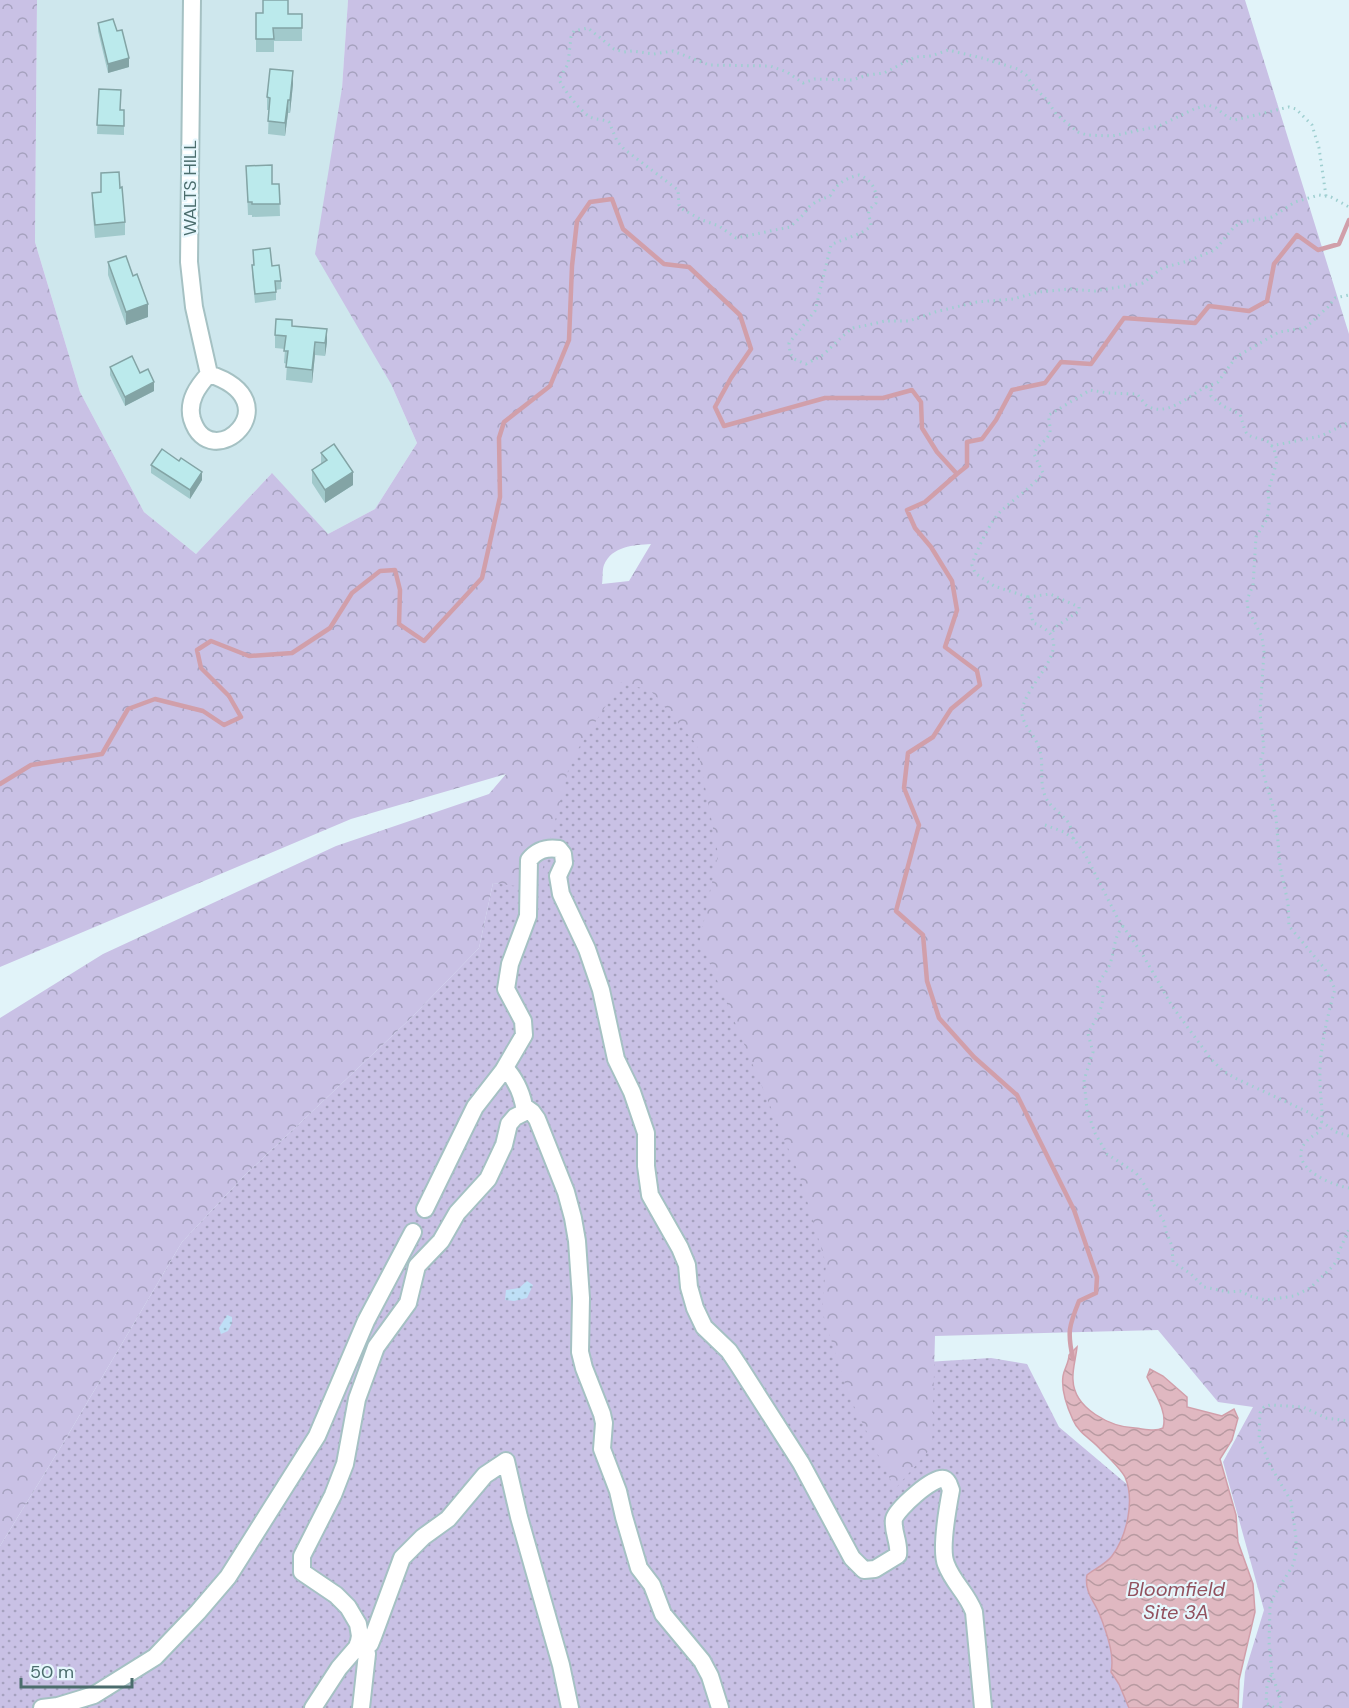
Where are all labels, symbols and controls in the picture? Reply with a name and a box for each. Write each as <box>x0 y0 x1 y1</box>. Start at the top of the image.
street label: WALTS HILL <box>178 140 202 236</box>
water label: Bloomfield Site 3A <box>1127 1576 1225 1625</box>
scale bar <box>21 1651 132 1689</box>
text: 50 m <box>30 1660 74 1684</box>

